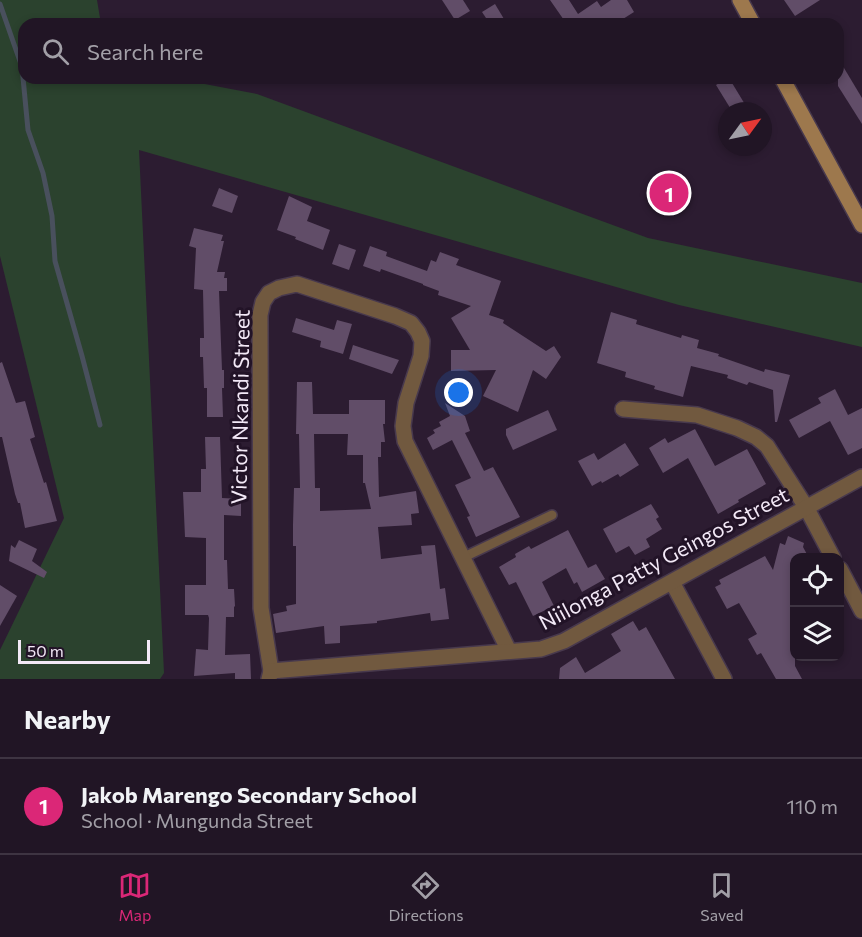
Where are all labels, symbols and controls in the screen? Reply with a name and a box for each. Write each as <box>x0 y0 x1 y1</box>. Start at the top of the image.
search box <box>18 18 844 84</box>
icon: search <box>39 35 72 68</box>
text: Search here <box>87 38 203 65</box>
north arrow <box>718 102 772 156</box>
pin: 1 <box>650 170 688 216</box>
street label: Victor Nkandi Street <box>225 309 254 505</box>
your location <box>444 378 473 407</box>
street label: Niilonga Patty Geingos Street <box>534 481 793 634</box>
map controls <box>790 553 844 661</box>
button: locate <box>790 553 844 607</box>
button: layers <box>790 607 844 661</box>
scale bar <box>18 637 150 664</box>
text: 50 m <box>27 641 64 660</box>
text: Nearby <box>24 703 111 734</box>
text: Jakob Marengo Secondary School <box>81 781 417 808</box>
text: 1 <box>39 794 48 818</box>
text: 110 m <box>787 794 838 818</box>
text: School · Mungunda Street <box>81 808 313 832</box>
tab: Map <box>118 869 151 924</box>
tab: Directions <box>388 869 463 924</box>
tab: Saved <box>700 869 744 924</box>

